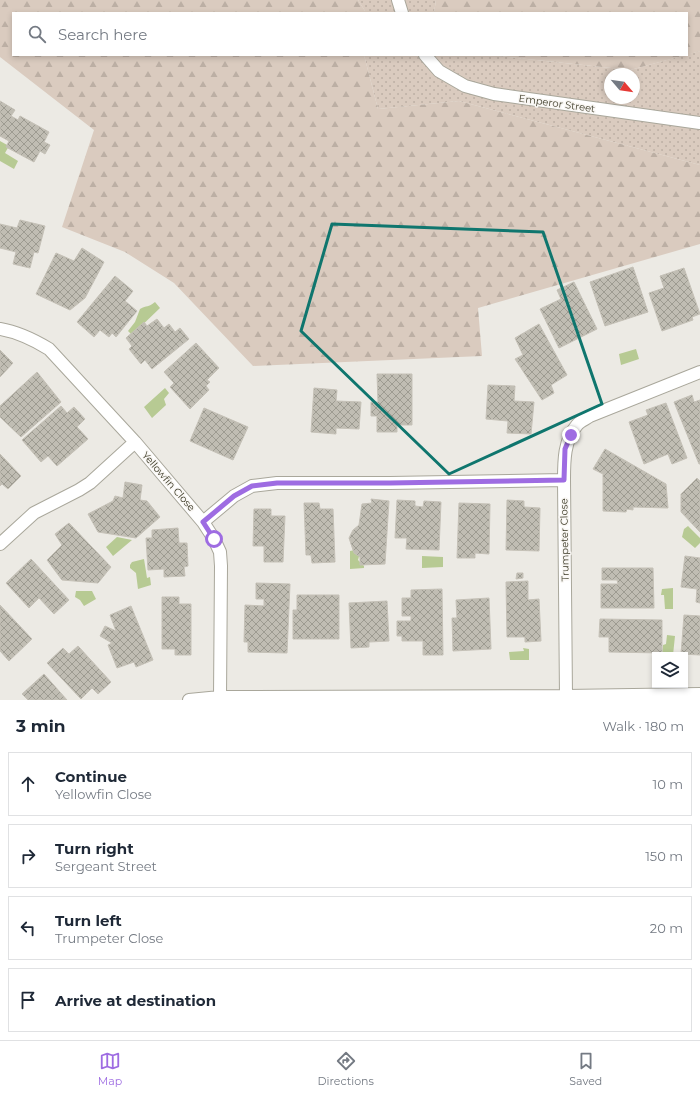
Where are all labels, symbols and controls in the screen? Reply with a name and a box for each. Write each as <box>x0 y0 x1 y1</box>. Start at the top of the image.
search box <box>12 12 688 56</box>
icon: search <box>26 23 48 45</box>
text: Search here <box>58 25 147 44</box>
north arrow <box>604 68 640 104</box>
street label: Emperor Street <box>518 92 596 115</box>
route end <box>562 426 580 444</box>
street label: Yellowfin Close <box>139 449 198 514</box>
street label: Trumpeter Close <box>557 498 572 582</box>
route start <box>205 530 223 548</box>
map controls <box>652 652 688 688</box>
button: layers <box>652 652 688 688</box>
text: 3 min <box>16 716 66 736</box>
text: Walk · 180 m <box>602 718 684 734</box>
text: Continue <box>55 767 127 786</box>
icon: ahead <box>17 773 39 795</box>
text: 10 m <box>653 776 683 792</box>
text: Yellowfin Close <box>55 786 152 802</box>
text: Turn right <box>55 839 134 858</box>
icon: right <box>17 845 39 867</box>
text: 150 m <box>645 848 683 864</box>
text: Sergeant Street <box>55 858 157 874</box>
text: Turn left <box>55 911 122 930</box>
icon: left <box>17 917 39 939</box>
text: 20 m <box>650 920 683 936</box>
text: Trumpeter Close <box>55 930 163 946</box>
icon: arrive <box>17 989 39 1011</box>
text: Arrive at destination <box>55 991 216 1010</box>
tab: Map <box>98 1050 122 1088</box>
tab: Directions <box>318 1050 374 1088</box>
tab: Saved <box>569 1050 602 1088</box>

